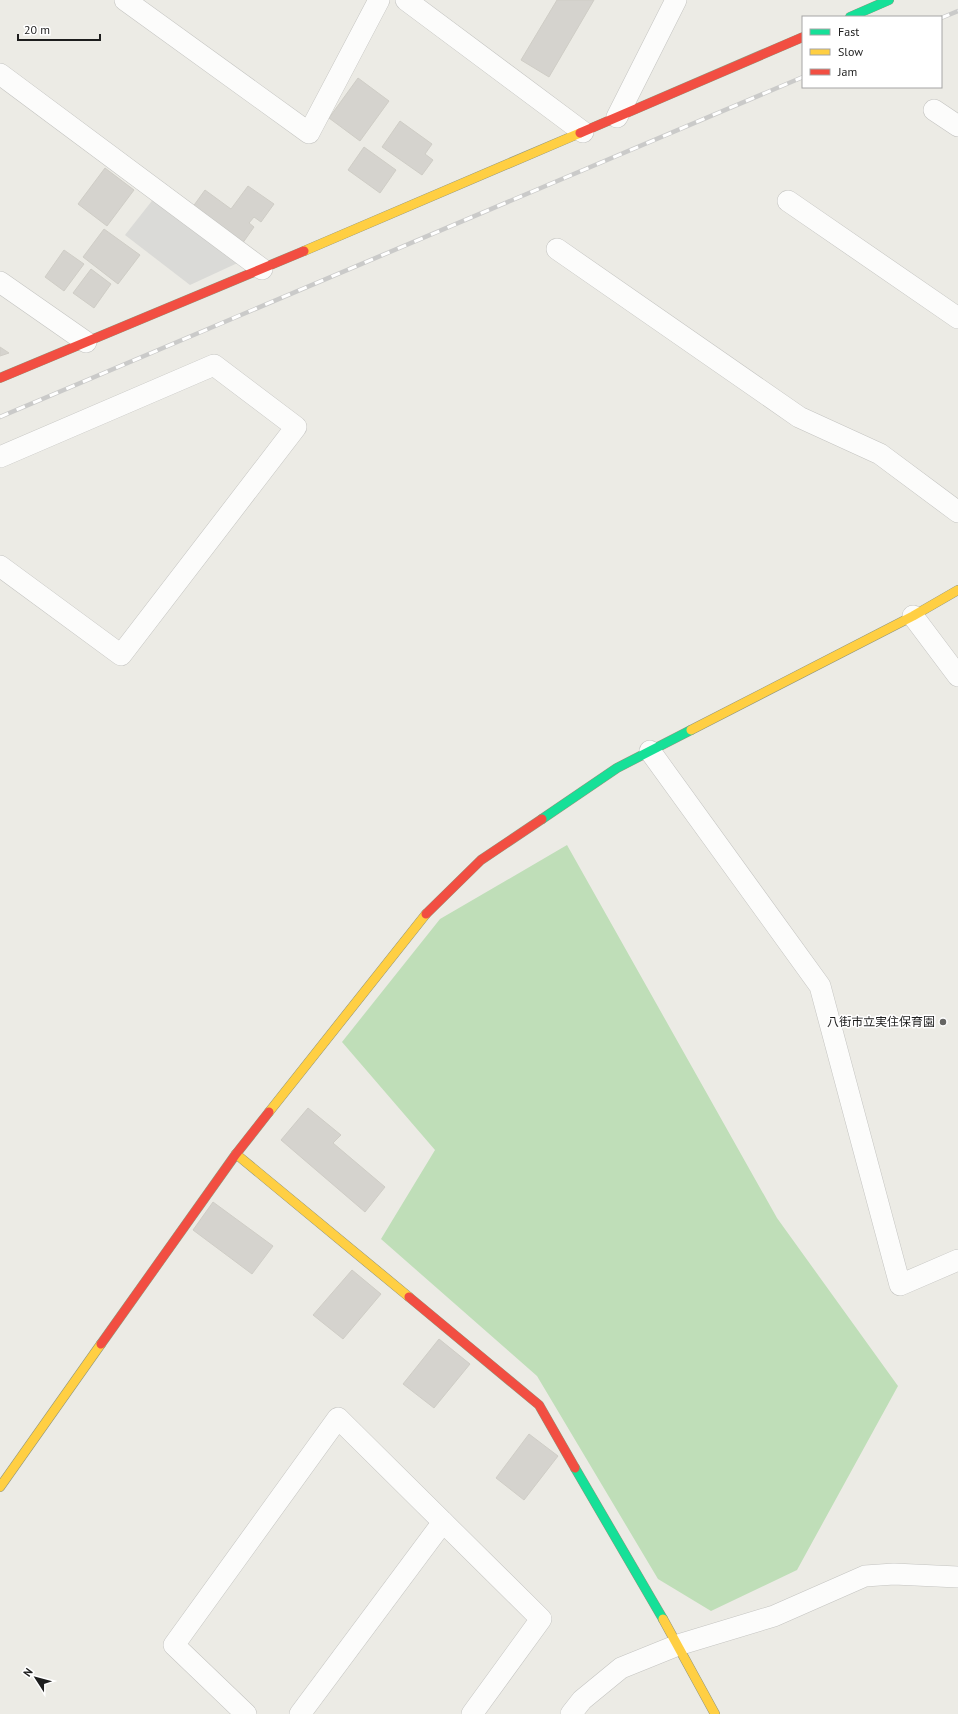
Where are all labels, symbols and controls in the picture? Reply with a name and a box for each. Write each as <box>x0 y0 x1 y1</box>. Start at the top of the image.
scale bar <box>18 16 100 42</box>
legend <box>802 16 942 88</box>
text: 20 m <box>24 22 50 37</box>
text: Fast <box>838 24 859 39</box>
text: Slow <box>838 44 863 59</box>
text: Jam <box>837 64 857 79</box>
place label: 八街市立実住保育園 <box>827 1014 935 1029</box>
marker: 八街市立実住保育園 <box>938 1017 948 1027</box>
north arrow <box>16 1658 56 1698</box>
text: N <box>20 1665 36 1679</box>

